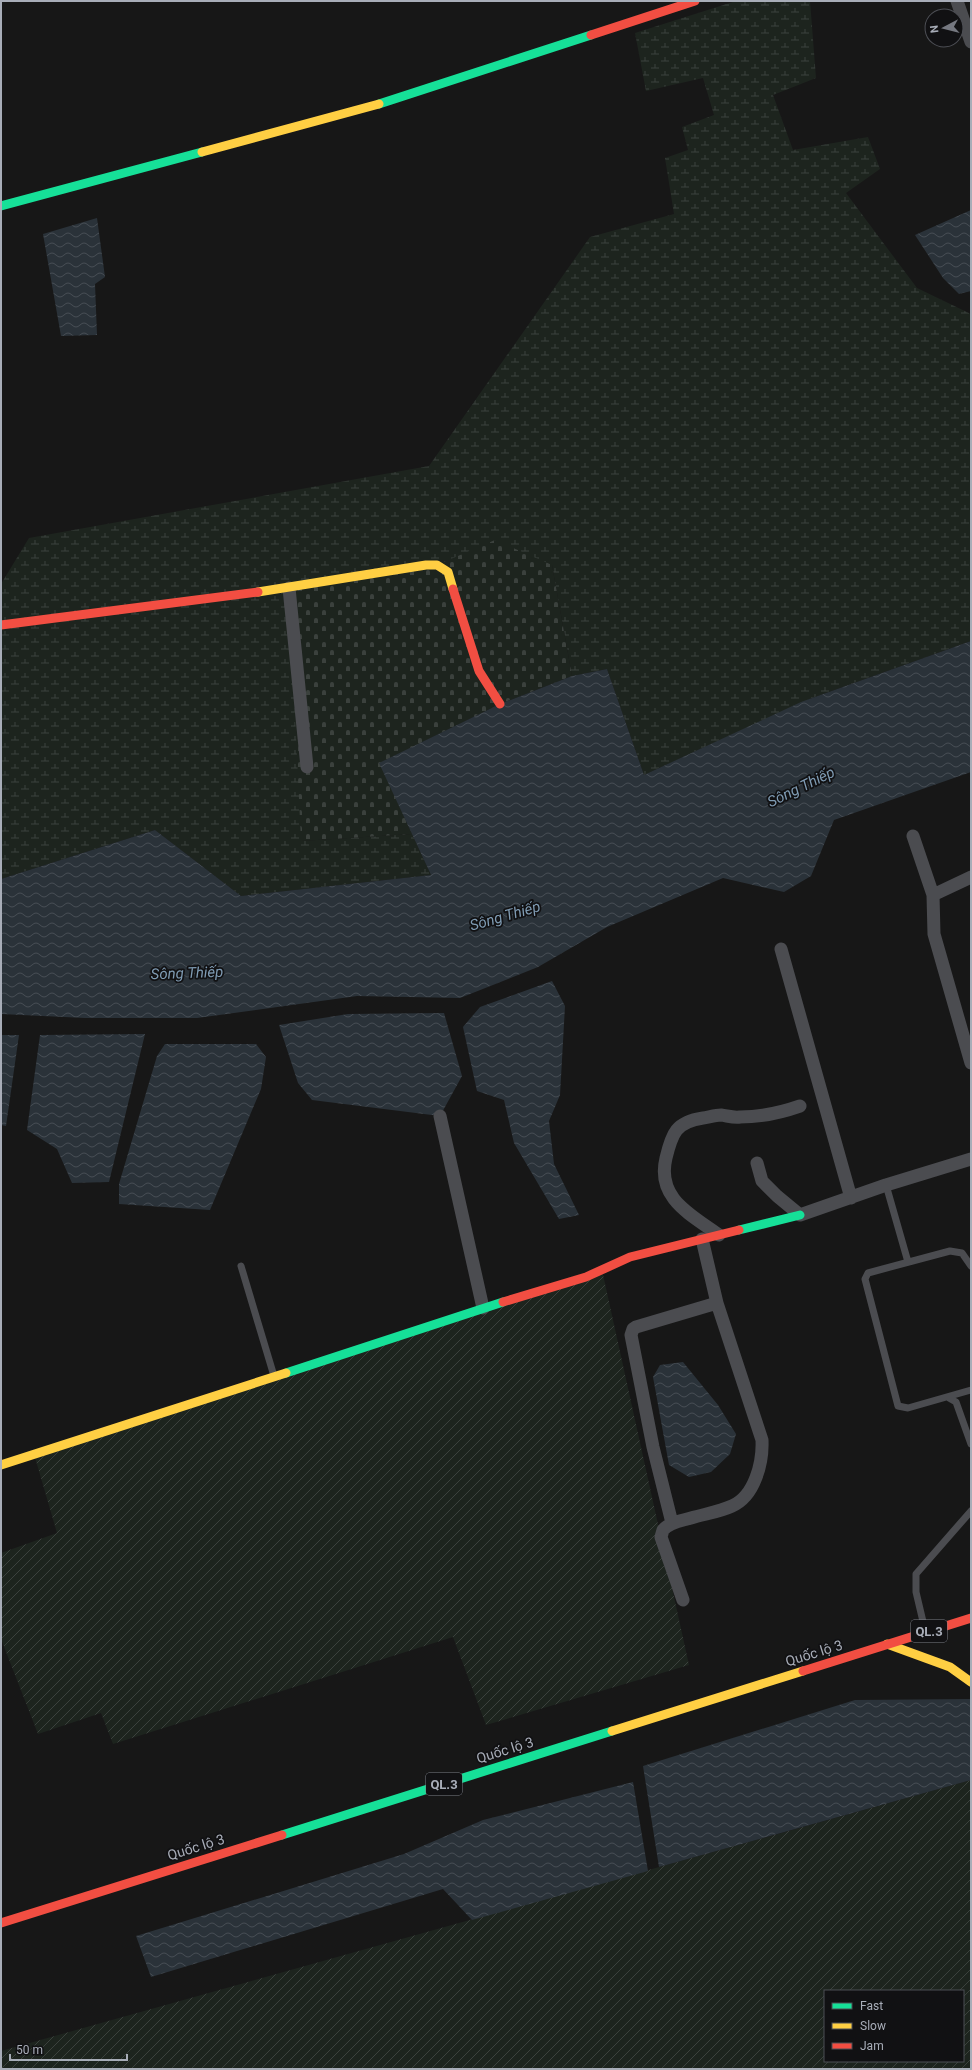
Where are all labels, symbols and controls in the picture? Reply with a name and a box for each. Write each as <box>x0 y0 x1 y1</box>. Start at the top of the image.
north arrow <box>924 8 964 48</box>
text: N <box>928 24 941 34</box>
water label: Sông Thiếp <box>764 763 838 811</box>
water label: Sông Thiếp <box>468 897 542 935</box>
water label: Sông Thiếp <box>150 963 224 983</box>
road number: QL.3 <box>911 1620 947 1642</box>
street label: Quốc lộ 3 <box>784 1637 844 1669</box>
street label: Quốc lộ 3 <box>475 1734 535 1766</box>
road number: QL.3 <box>426 1773 462 1795</box>
street label: Quốc lộ 3 <box>166 1831 226 1863</box>
legend <box>824 1990 964 2062</box>
text: Fast <box>860 1999 883 2013</box>
text: Slow <box>860 2019 886 2033</box>
scale bar <box>10 2036 127 2062</box>
text: Jam <box>860 2039 884 2053</box>
text: 50 m <box>16 2043 43 2057</box>

